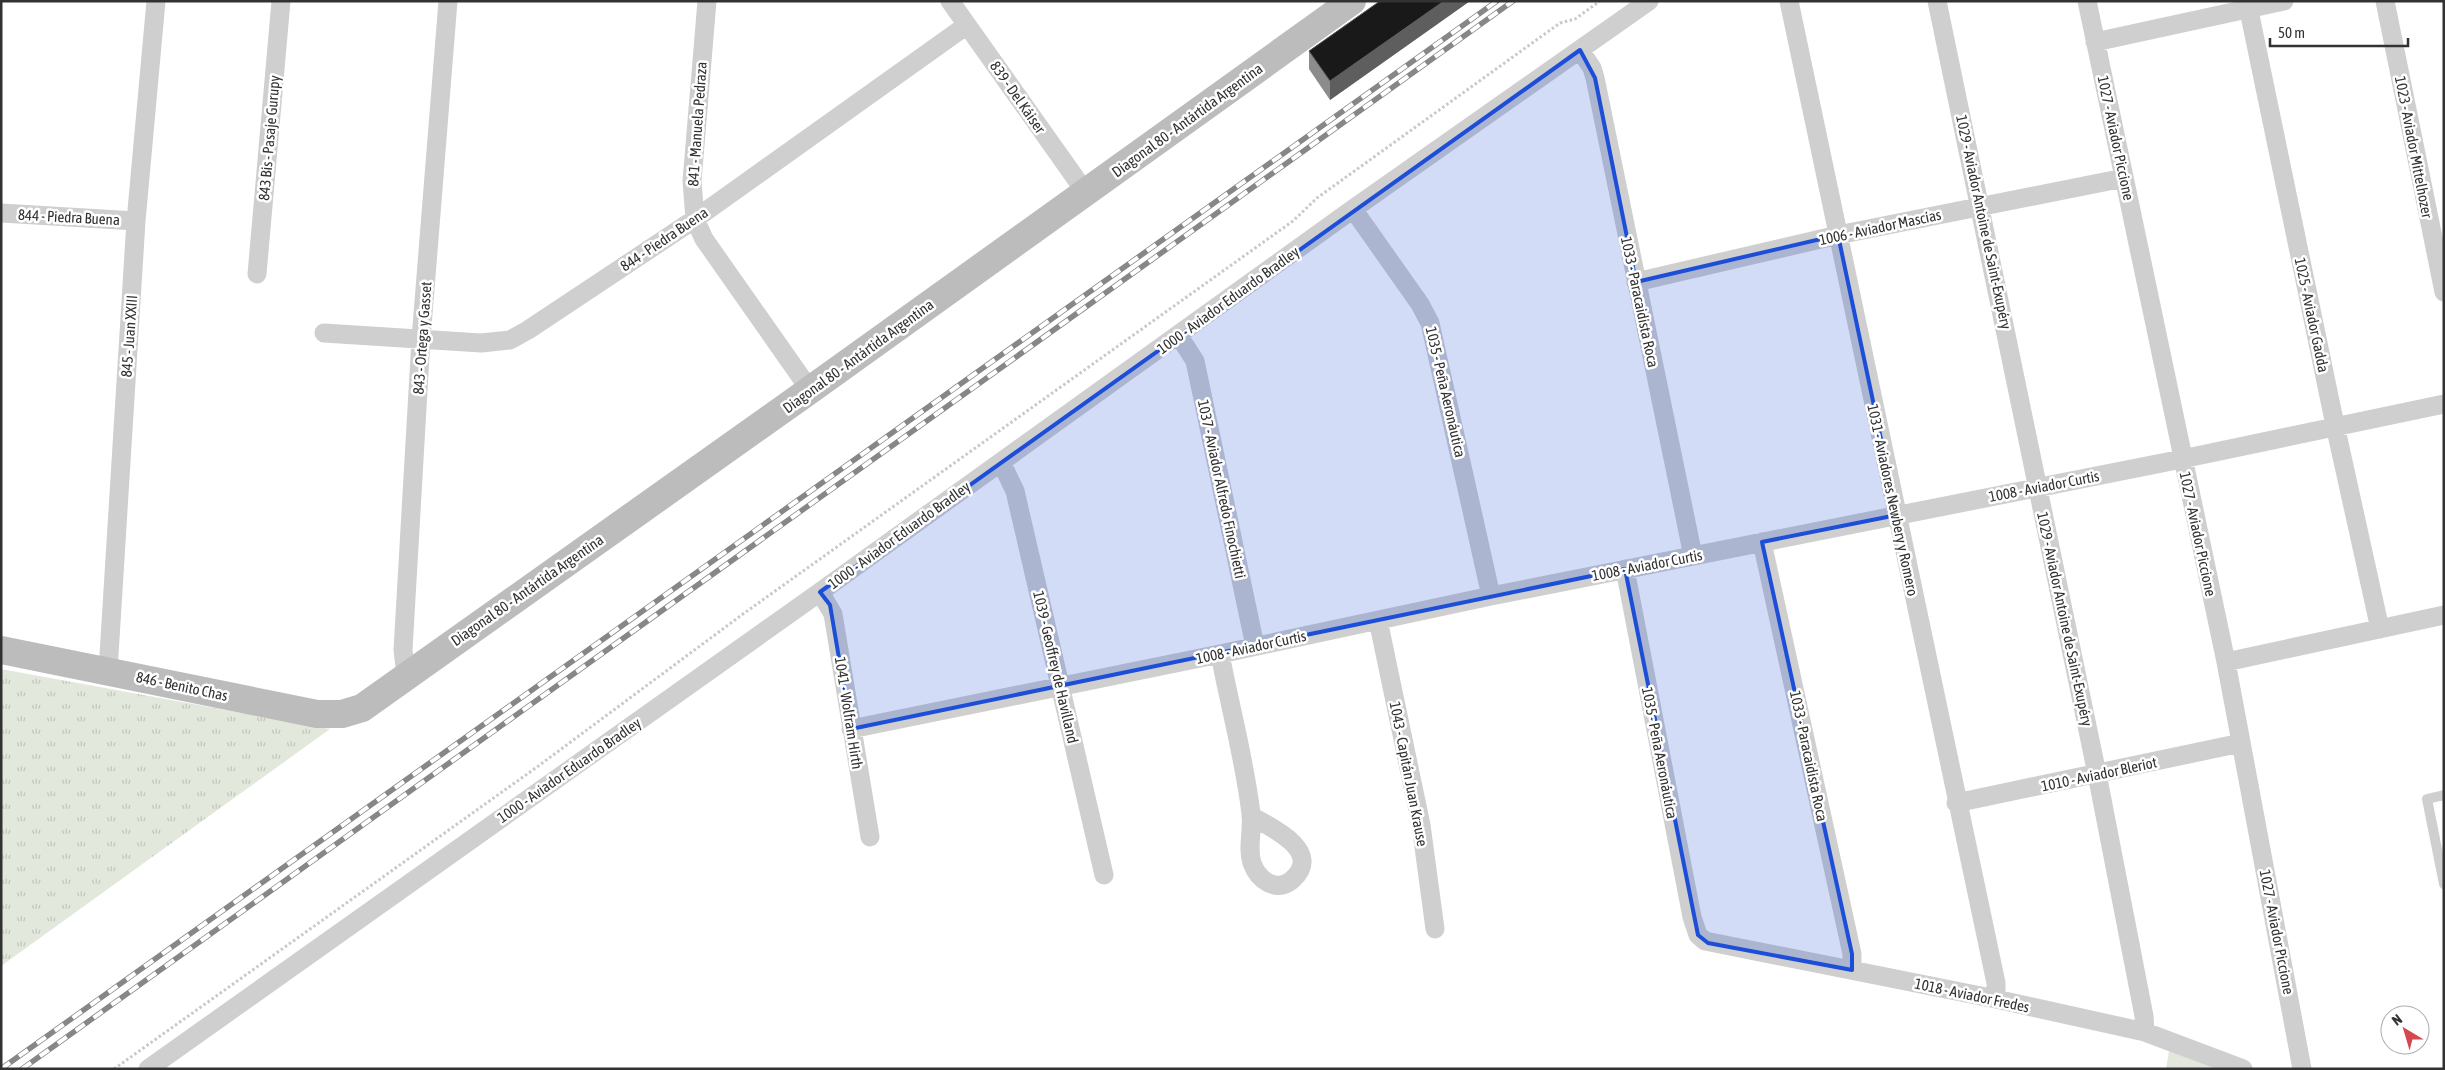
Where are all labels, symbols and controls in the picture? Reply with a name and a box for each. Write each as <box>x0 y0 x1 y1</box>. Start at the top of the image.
scale bar <box>2270 15 2408 47</box>
text: 50 m <box>2278 24 2305 41</box>
street label: 839 - Del Káiser <box>987 58 1049 137</box>
street label: Diagonal 80 - Antártida Argentina <box>1108 60 1266 180</box>
street label: 841 - Manuela Pedraza <box>684 61 710 187</box>
street label: 1027 - Aviador Piccione <box>2094 74 2138 202</box>
street label: 843 Bis - Pasaje Gurupy <box>255 75 283 201</box>
street label: 1023 - Aviador Mittelhozer <box>2392 75 2436 220</box>
street label: 1029 - Aviador Antoine de Saint-Exupéry <box>1953 113 2015 331</box>
street label: 844 - Piedra Buena <box>617 203 711 275</box>
street label: 844 - Piedra Buena <box>18 206 120 228</box>
street label: 1006 - Aviador Mascías <box>1817 206 1943 248</box>
street label: 1033 - Paracaidista Roca <box>1618 235 1662 369</box>
street label: 1000 - Aviador Eduardo Bradley <box>1154 243 1302 357</box>
street label: 1025 - Aviador Gadda <box>2292 256 2332 374</box>
street label: 843 - Ortega y Gasset <box>410 281 434 395</box>
street label: 845 - Juan XXIII <box>118 294 140 378</box>
street label: Diagonal 80 - Antártida Argentina <box>779 296 937 416</box>
street label: 1035 - Peña Aeronáutica <box>1423 325 1469 459</box>
street label: 1037 - Aviador Alfredo Finochietti <box>1195 398 1249 580</box>
street label: 1031 - Aviadores Newbery y Romero <box>1864 403 1922 597</box>
street label: 1008 - Aviador Curtis <box>1987 467 2101 505</box>
street label: 1027 - Aviador Piccione <box>2176 470 2220 598</box>
street label: 1000 - Aviador Eduardo Bradley <box>825 478 973 592</box>
street label: 1029 - Aviador Antoine de Saint-Exupéry <box>2034 510 2096 728</box>
street label: Diagonal 80 - Antártida Argentina <box>448 531 606 649</box>
street label: 1008 - Aviador Curtis <box>1590 546 1704 584</box>
street label: 1039 - Geoffrey de Havilland <box>1030 589 1082 745</box>
street label: 1008 - Aviador Curtis <box>1194 627 1308 667</box>
street label: 1041 - Wolfram Hirth <box>832 656 866 770</box>
street label: 846 - Benito Chas <box>135 668 229 704</box>
street label: 1035 - Peña Aeronáutica <box>1639 686 1681 820</box>
street label: 1033 - Paracaidista Roca <box>1787 689 1831 823</box>
street label: 1043 - Capitán Juan Krause <box>1387 700 1431 848</box>
street label: 1000 - Aviador Eduardo Bradley <box>494 714 644 826</box>
street label: 1010 - Aviador Bleriot <box>2040 753 2158 795</box>
street label: 1027 - Aviador Piccione <box>2257 868 2297 996</box>
street label: 1018 - Aviador Fredes <box>1913 975 2031 1015</box>
north arrow <box>2380 1005 2430 1055</box>
text: N <box>2389 1011 2405 1029</box>

